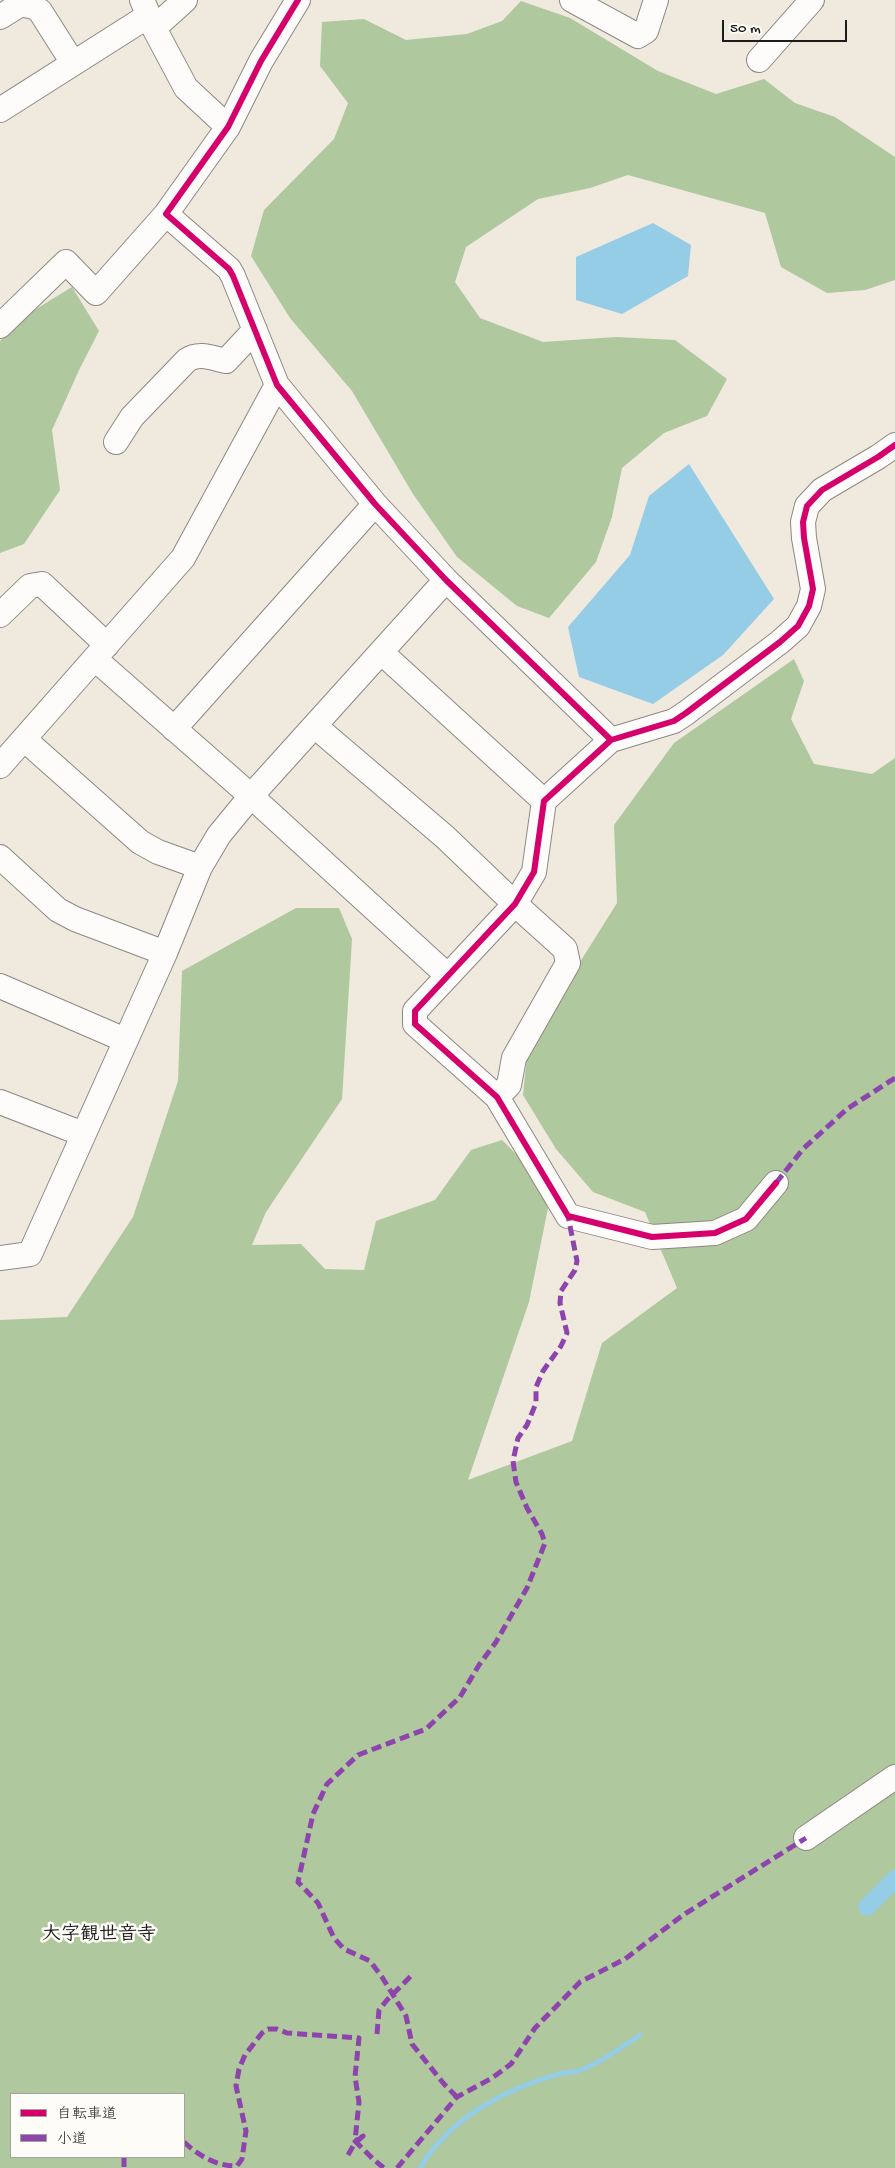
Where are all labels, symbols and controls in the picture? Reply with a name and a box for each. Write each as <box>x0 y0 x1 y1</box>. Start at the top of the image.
scale bar <box>725 10 850 42</box>
text: 50 m <box>730 20 761 38</box>
district label: 大字観世音寺 <box>42 1925 156 1947</box>
legend <box>10 2093 185 2158</box>
text: 自転車道 <box>57 2106 117 2124</box>
text: 小道 <box>57 2131 87 2149</box>

